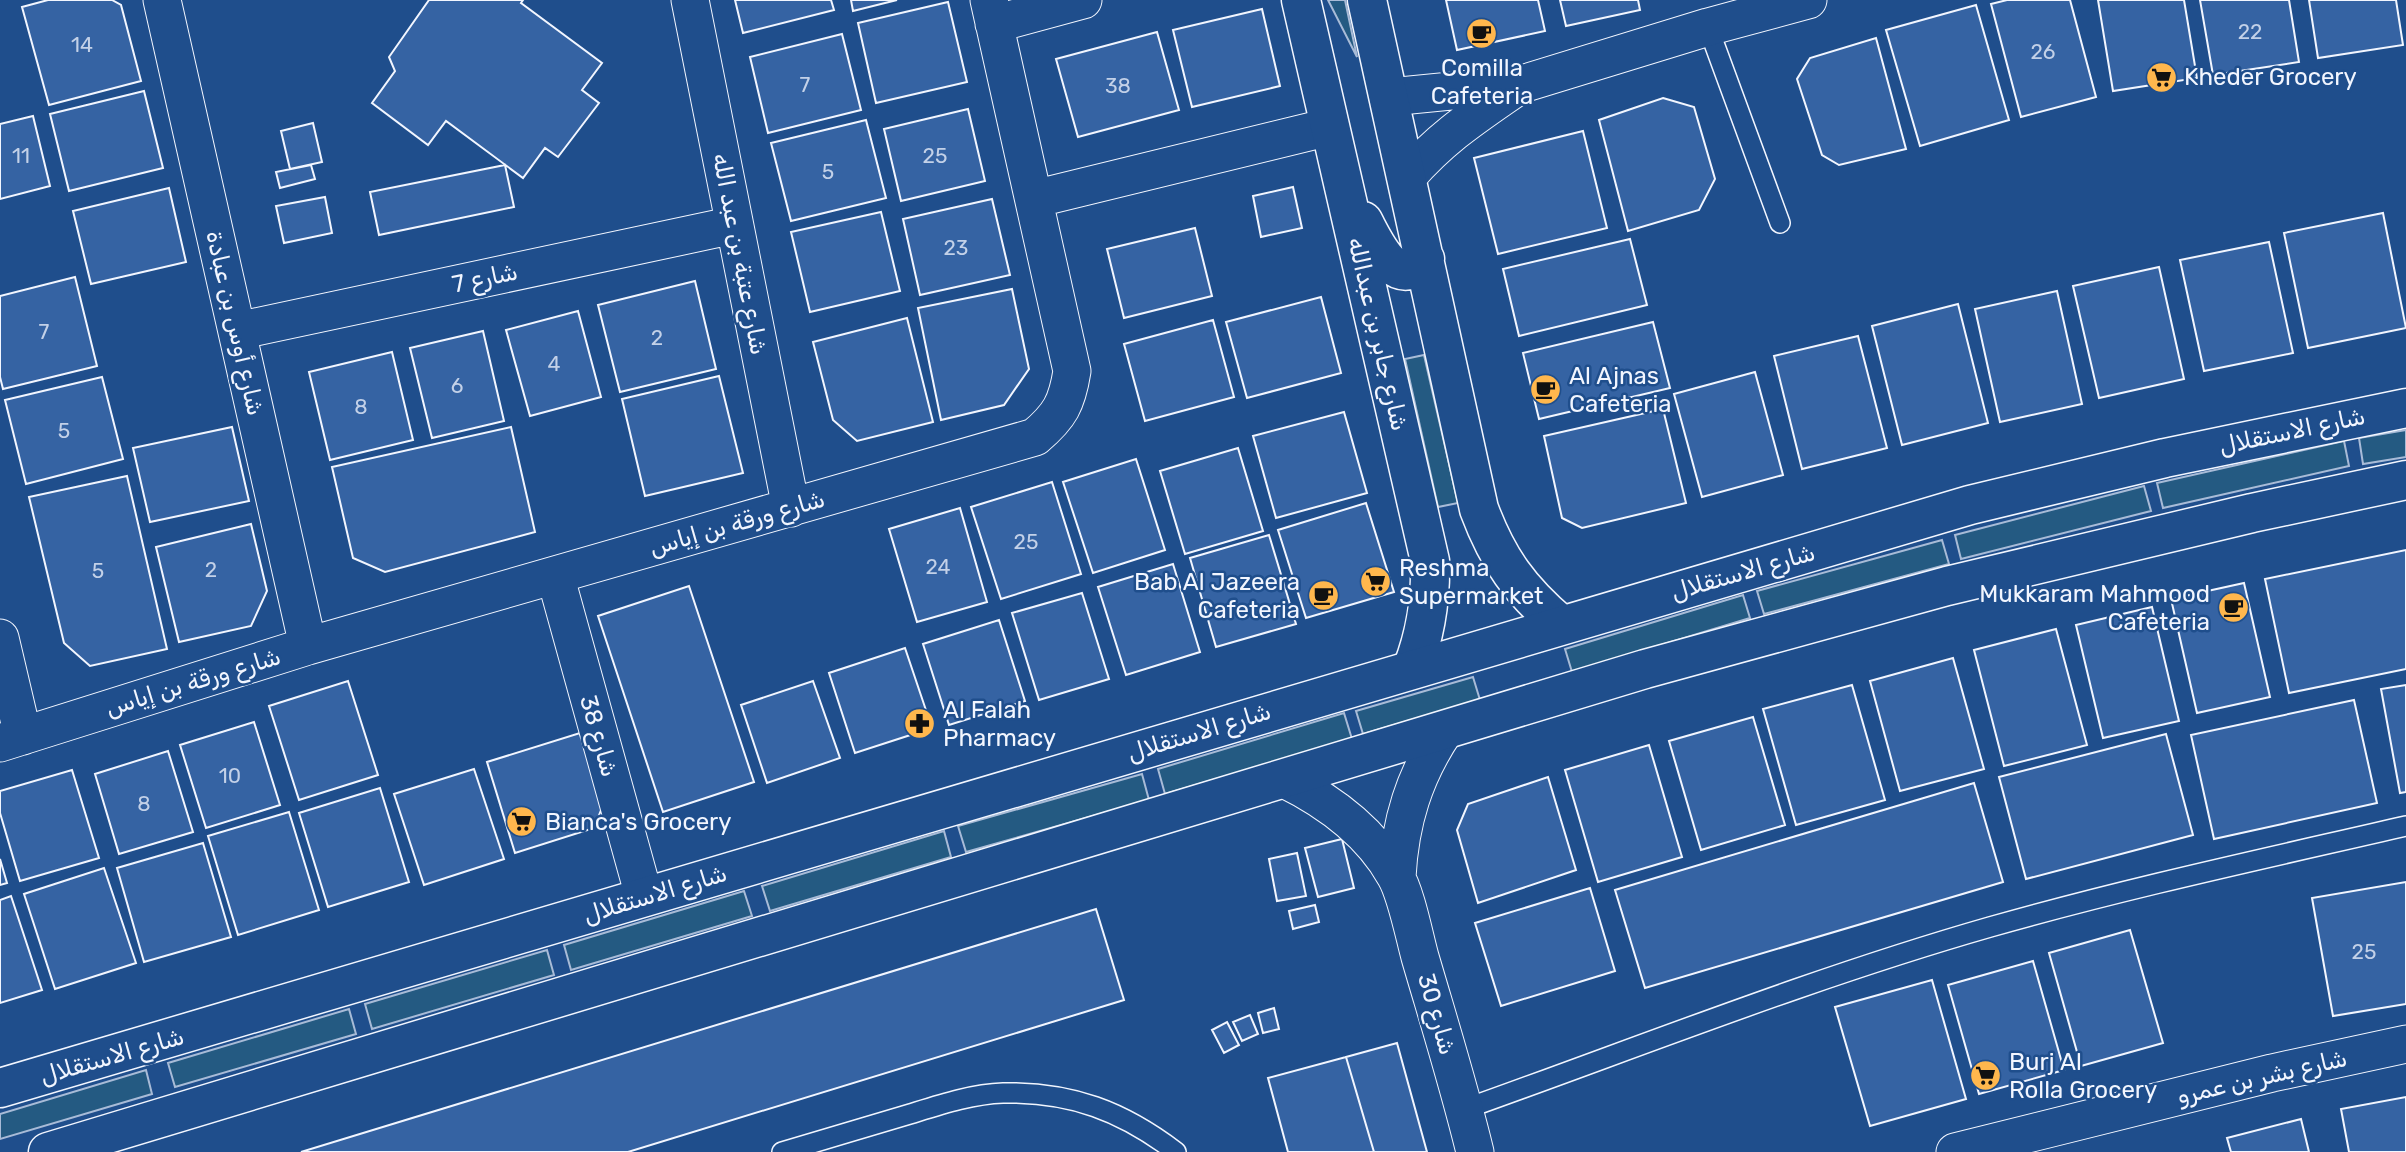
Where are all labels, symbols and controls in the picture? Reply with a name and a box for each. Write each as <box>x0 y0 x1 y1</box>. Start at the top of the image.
cafe icon: Comilla Cafeteria <box>1465 17 1499 51</box>
house number: 22 <box>2238 19 2262 44</box>
house number: 14 <box>71 32 93 57</box>
house number: 26 <box>2031 39 2056 64</box>
place label: Comilla Cafeteria <box>1431 54 1533 110</box>
supermarket icon: Kheder Grocery <box>2144 60 2178 94</box>
place label: Kheder Grocery <box>2184 63 2357 91</box>
house number: 7 <box>800 72 811 97</box>
house number: 38 <box>1105 73 1131 98</box>
house number: 11 <box>12 143 30 168</box>
house number: 25 <box>923 143 947 168</box>
street label: شارع عتبة بن عبد الله <box>705 151 773 357</box>
house number: 5 <box>822 159 834 184</box>
street label: شارع أوس بن عبادة <box>198 228 270 419</box>
house number: 23 <box>944 235 968 260</box>
street label: شارع جابر بن عبدالله <box>1340 235 1414 434</box>
street label: شارع 7 <box>450 257 521 301</box>
house number: 7 <box>39 319 50 344</box>
house number: 2 <box>651 325 663 350</box>
house number: 4 <box>547 351 561 376</box>
place label: Al Ajnas Cafeteria <box>1569 362 1672 418</box>
house number: 6 <box>451 373 463 398</box>
cafe icon: Al Ajnas Cafeteria <box>1529 373 1563 407</box>
house number: 8 <box>354 394 368 419</box>
street label: شارع الاستقلال <box>2216 402 2368 462</box>
house number: 5 <box>58 418 70 443</box>
street label: شارع ورقة بن إياس <box>646 485 829 563</box>
house number: 25 <box>1014 529 1038 554</box>
street label: شارع الاستقلال <box>1668 538 1819 608</box>
house number: 24 <box>925 554 951 579</box>
place label: Reshma Supermarket <box>1399 554 1544 610</box>
house number: 2 <box>205 557 217 582</box>
house number: 5 <box>92 558 104 583</box>
supermarket icon: Reshma Supermarket <box>1359 565 1393 599</box>
place label: Bab Al Jazeera Cafeteria <box>1134 568 1300 624</box>
cafe icon: Bab Al Jazeera Cafeteria <box>1306 579 1340 613</box>
place label: Mukkaram Mahmood Cafeteria <box>1979 580 2210 636</box>
cafe icon: Mukkaram Mahmood Cafeteria <box>2216 591 2250 625</box>
street label: شارع ورقة بن إياس <box>102 642 285 724</box>
street label: شارع 38 <box>572 692 624 781</box>
place label: Al Falah Pharmacy <box>943 696 1056 752</box>
street label: شارع الاستقلال <box>1124 697 1275 769</box>
pharmacy icon: Al Falah Pharmacy <box>903 707 937 741</box>
house number: 10 <box>219 763 241 788</box>
house number: 8 <box>137 791 151 816</box>
supermarket icon: Bianca's Grocery <box>505 805 539 839</box>
place label: Bianca's Grocery <box>545 808 731 836</box>
street label: شارع الاستقلال <box>580 859 731 931</box>
house number: 25 <box>2352 939 2376 964</box>
street label: شارع 30 <box>1410 970 1462 1058</box>
street label: شارع الاستقلال <box>37 1022 188 1092</box>
street label: شارع بشر بن عمرو <box>2174 1044 2350 1112</box>
place label: Burj Al Rolla Grocery <box>2009 1048 2157 1104</box>
supermarket icon: Burj Al Rolla Grocery <box>1969 1059 2003 1093</box>

